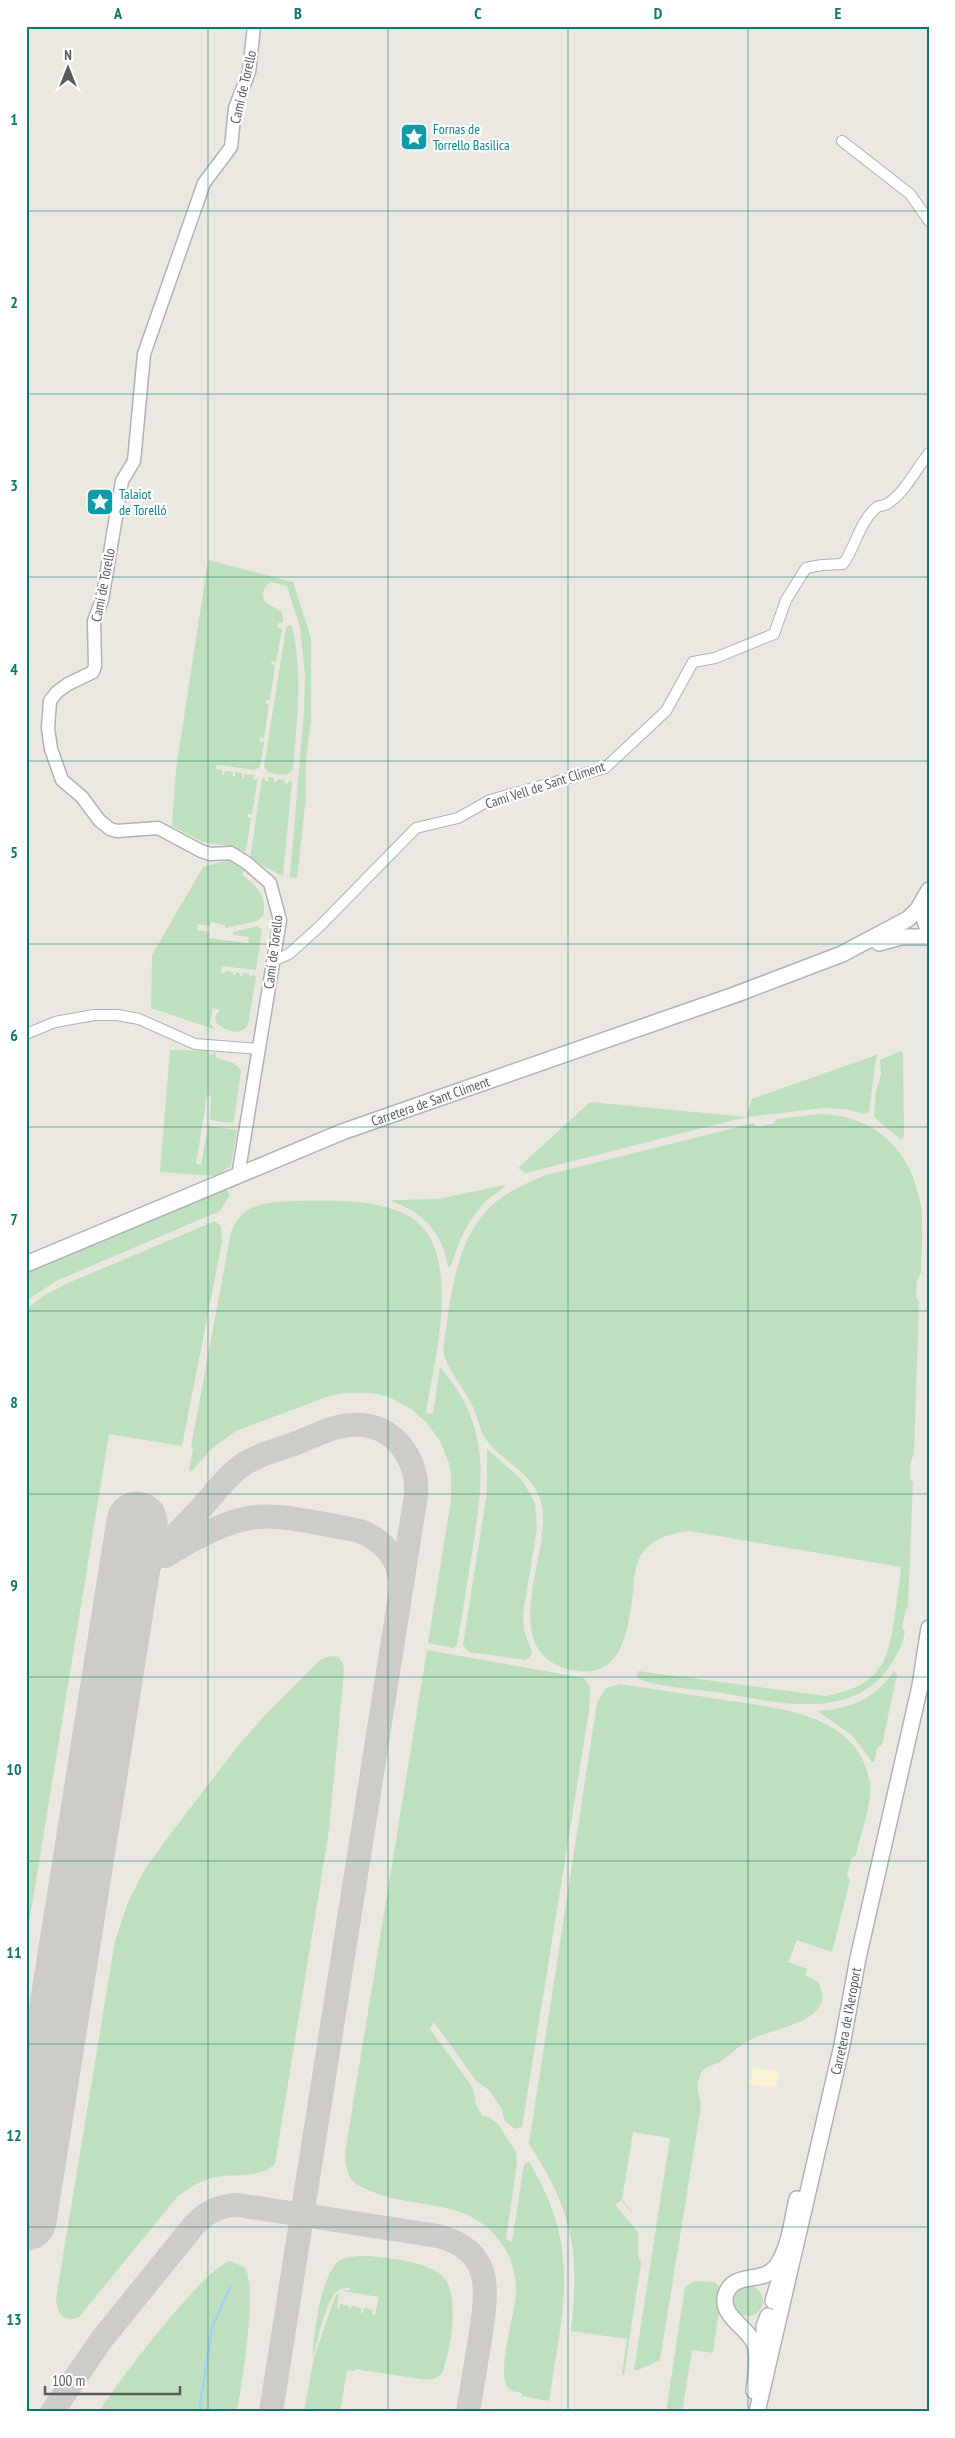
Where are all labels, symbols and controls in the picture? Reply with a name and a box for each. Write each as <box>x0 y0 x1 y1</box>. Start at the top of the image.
text: A <box>113 3 123 23</box>
text: B <box>294 3 302 23</box>
text: C <box>474 3 482 23</box>
text: D <box>654 3 663 23</box>
text: E <box>835 3 842 23</box>
north arrow <box>42 42 92 92</box>
text: N <box>64 46 72 64</box>
street label: Camí de Torello <box>226 49 260 125</box>
text: 1 <box>10 109 18 129</box>
place label: Fornas de Torrello Basilica <box>433 120 510 154</box>
place icon: Fornas de Torrello Basilica <box>399 122 429 152</box>
text: 2 <box>10 292 18 312</box>
text: 3 <box>10 475 18 495</box>
place label: Talaiot de Torelló <box>119 485 167 519</box>
place icon: Talaiot de Torelló <box>85 487 115 517</box>
street label: Camí de Torello <box>87 547 119 623</box>
text: 4 <box>10 659 18 679</box>
street label: Camí Vell de Sant Climent <box>483 757 607 813</box>
text: 5 <box>10 842 18 862</box>
street label: Camí de Torello <box>260 914 286 990</box>
text: 6 <box>10 1025 18 1045</box>
street label: Carretera de Sant Climent <box>369 1072 492 1130</box>
text: 7 <box>10 1209 18 1229</box>
text: 8 <box>10 1392 18 1412</box>
text: 9 <box>10 1575 18 1595</box>
text: 10 <box>6 1759 22 1779</box>
text: 11 <box>6 1942 22 1962</box>
street label: Carretera de l'Aeroport <box>826 1966 865 2076</box>
text: 12 <box>6 2125 22 2145</box>
text: 13 <box>6 2309 22 2329</box>
scale bar <box>45 2363 180 2395</box>
text: 100 m <box>52 2371 85 2390</box>

